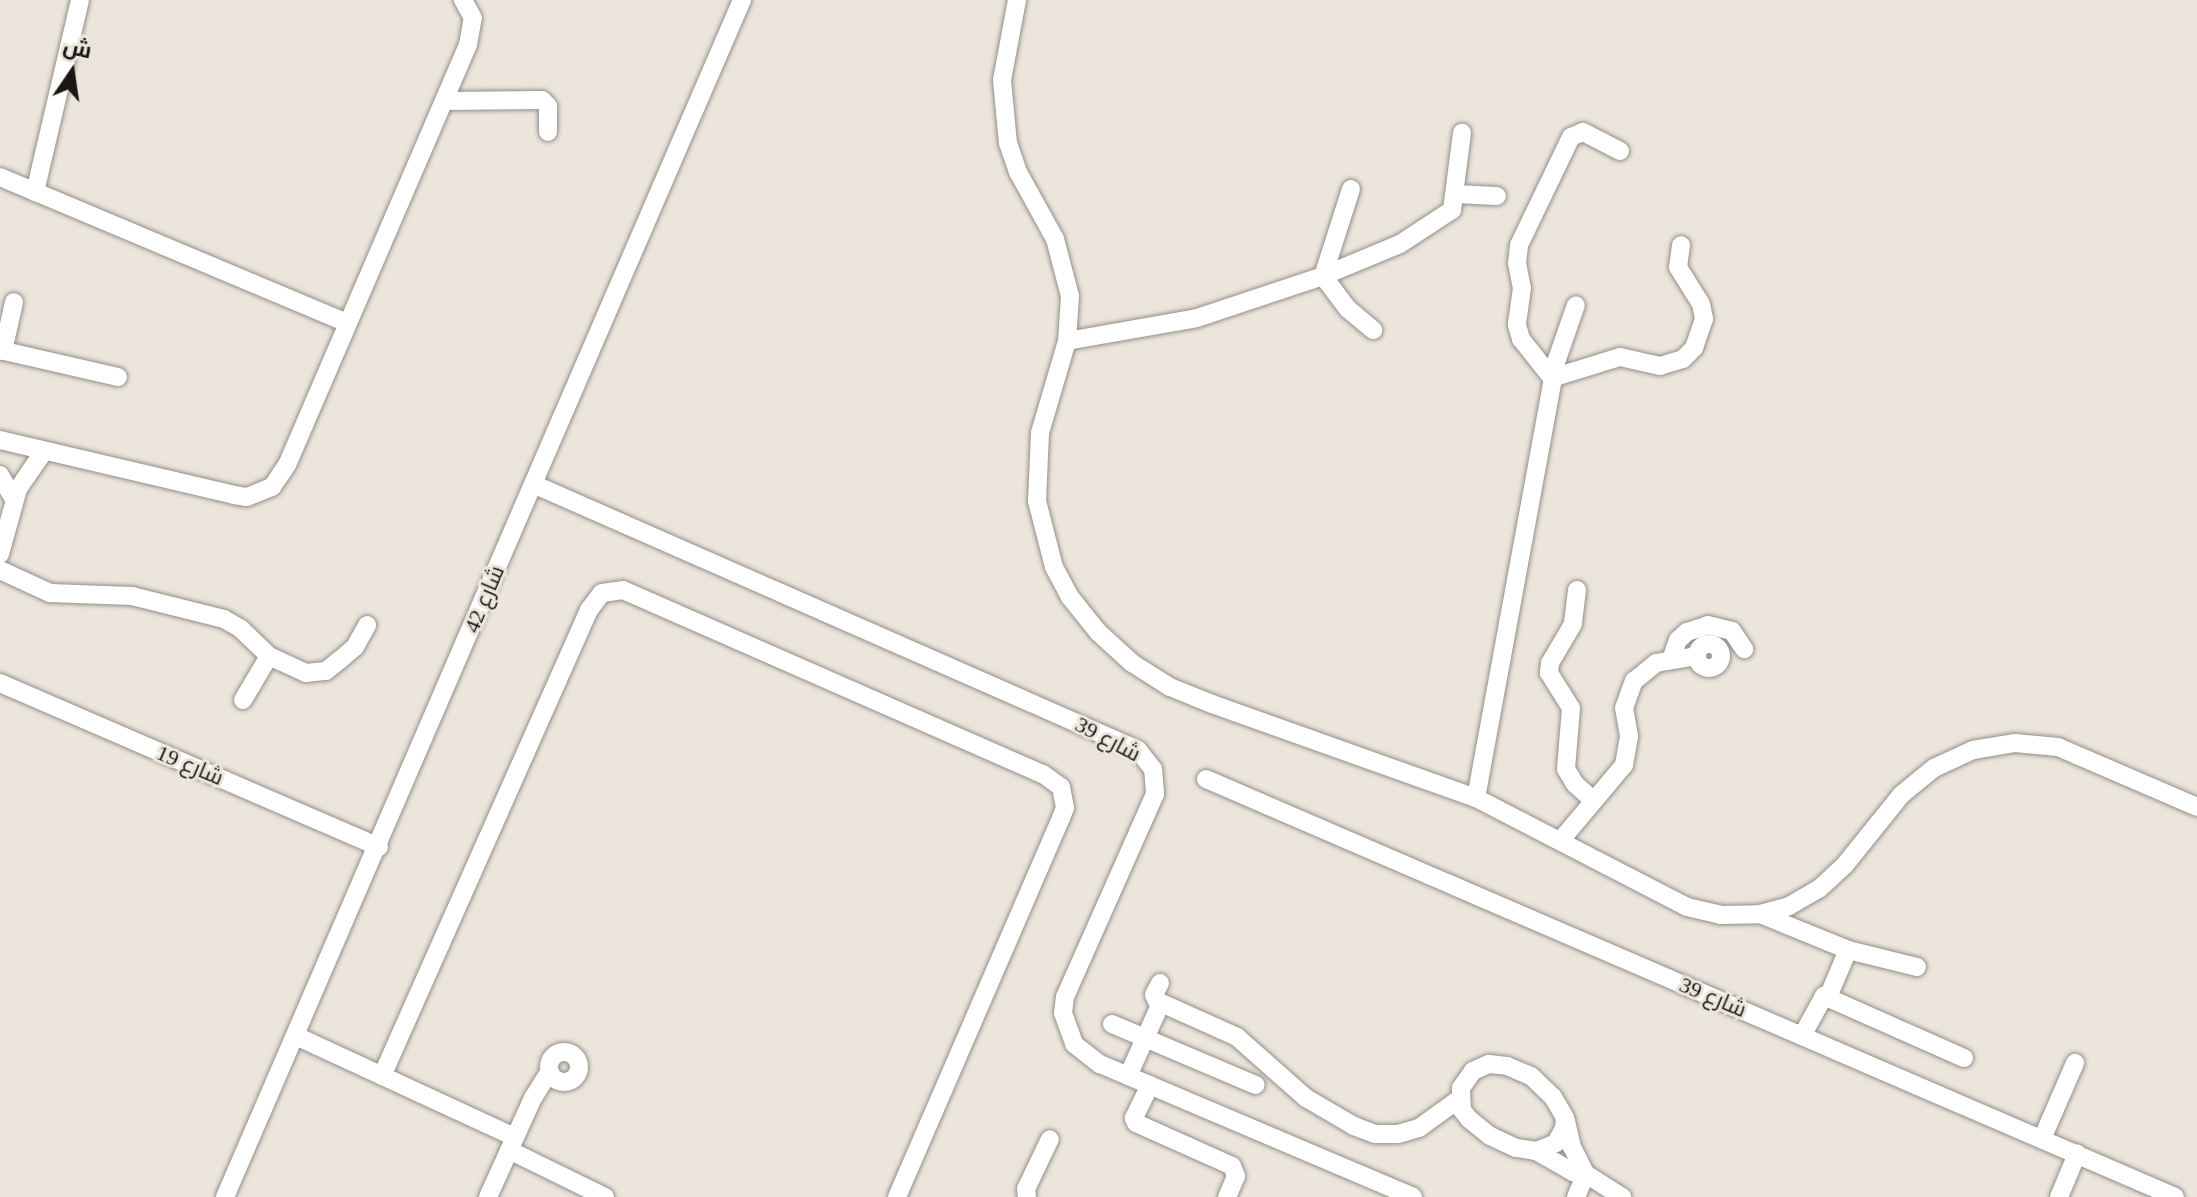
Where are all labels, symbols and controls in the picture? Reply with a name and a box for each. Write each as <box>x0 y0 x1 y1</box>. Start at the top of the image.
north arrow <box>32 32 112 112</box>
text: ش <box>61 33 94 63</box>
street label: شارع 42 <box>458 562 510 636</box>
street label: شارع 39 <box>1071 711 1145 767</box>
street label: شارع 19 <box>153 739 227 791</box>
street label: شارع 39 <box>1676 971 1750 1023</box>

